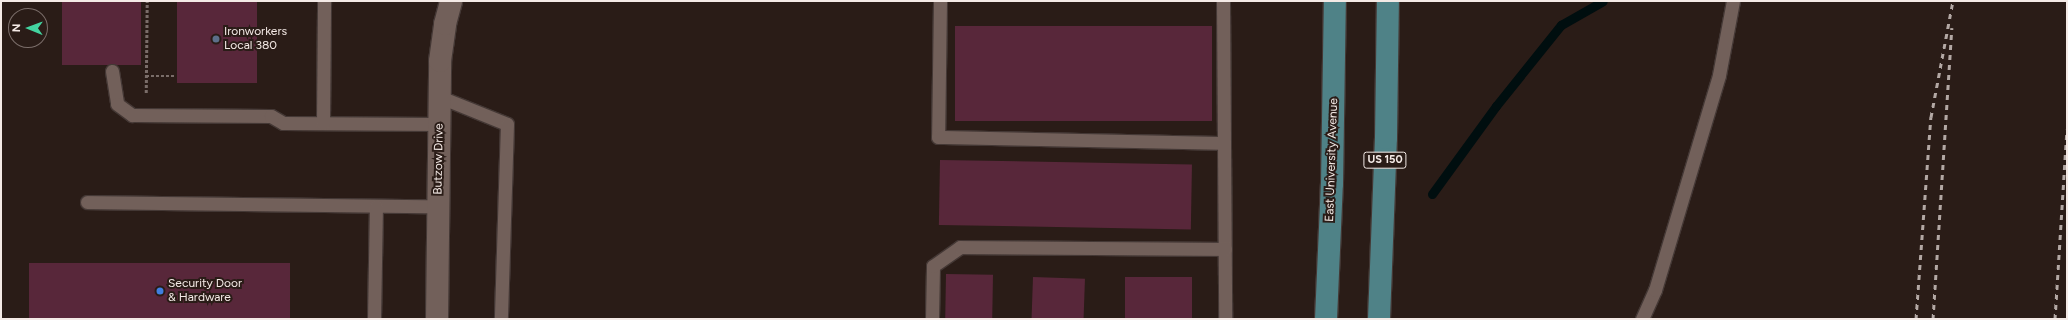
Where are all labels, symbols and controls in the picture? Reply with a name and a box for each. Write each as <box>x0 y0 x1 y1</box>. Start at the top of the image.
north arrow <box>8 8 48 48</box>
text: N <box>10 23 23 32</box>
place label: Ironworkers Local 380 <box>224 25 287 53</box>
marker: Ironworkers Local 380 <box>211 34 221 44</box>
street label: East University Avenue <box>1323 98 1341 222</box>
street label: Butzow Drive <box>431 123 447 195</box>
road number: US 150 <box>1363 151 1407 169</box>
place label: Security Door & Hardware <box>168 277 242 305</box>
marker: Security Door & Hardware <box>155 286 165 296</box>

